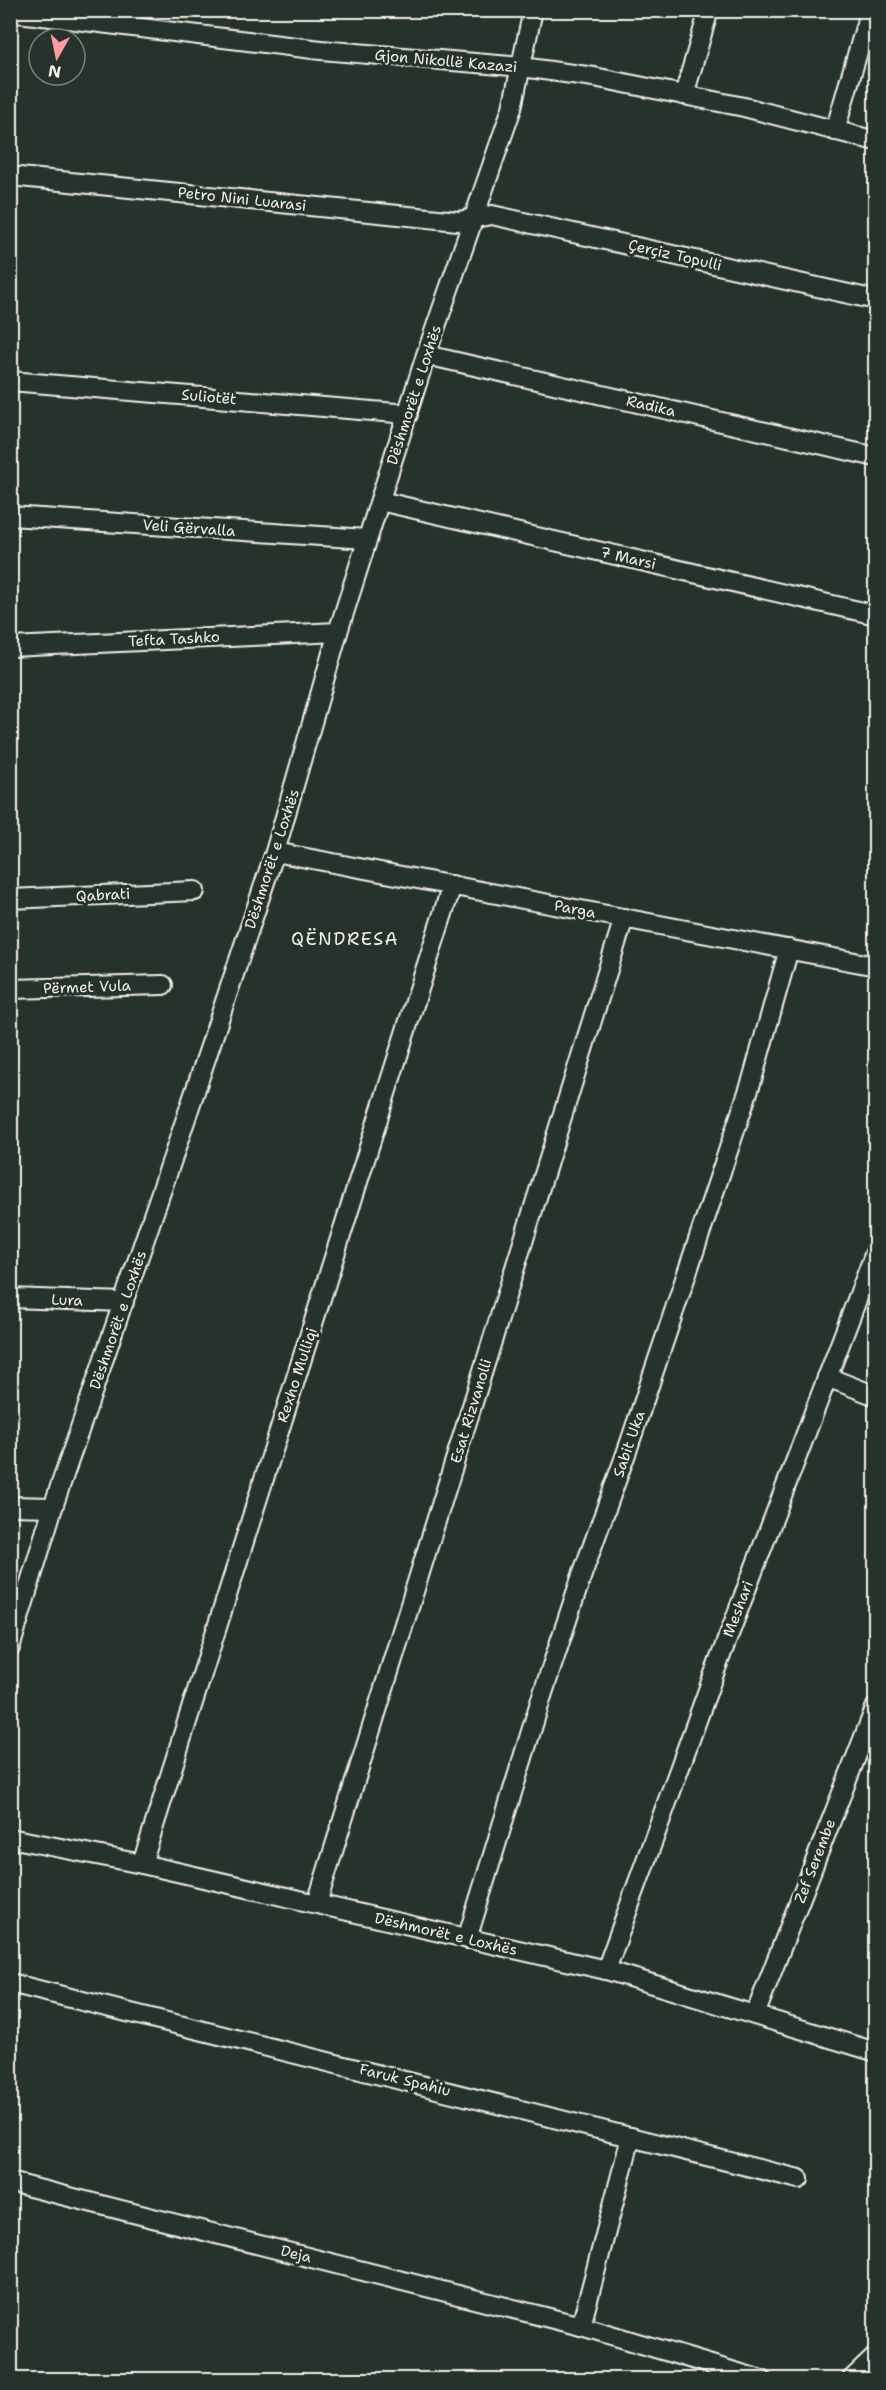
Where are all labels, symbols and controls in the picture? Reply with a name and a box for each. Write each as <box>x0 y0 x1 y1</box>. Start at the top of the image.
north arrow <box>27 27 87 87</box>
street label: Gjon Nikollë Kazazi <box>374 45 518 77</box>
text: N <box>47 60 63 83</box>
street label: Petro Nini Luarasi <box>177 182 307 216</box>
street label: Çerçiz Topulli <box>626 235 724 275</box>
street label: Dëshmorët e Loxhës <box>382 323 446 467</box>
street label: Suliotët <box>181 385 237 409</box>
street label: Radika <box>624 391 678 422</box>
street label: Veli Gërvalla <box>142 515 237 541</box>
street label: 7 Marsi <box>598 542 658 574</box>
street label: Tefta Tashko <box>128 627 220 651</box>
street label: Dëshmorët e Loxhës <box>240 787 304 931</box>
street label: Qabrati <box>75 884 131 906</box>
street label: Parga <box>552 895 598 923</box>
district label: QËNDRESA <box>291 927 399 951</box>
street label: Përmet Vula <box>43 975 132 999</box>
street label: Dëshmorët e Loxhës <box>85 1248 151 1392</box>
street label: Lura <box>51 1289 84 1311</box>
street label: Rexho Mulliqi <box>272 1325 322 1425</box>
street label: Esat Rizvanolli <box>446 1356 496 1466</box>
street label: Sabit Uka <box>608 1407 650 1480</box>
street label: Meshari <box>718 1578 758 1640</box>
street label: Zef Serembe <box>790 1816 840 1906</box>
street label: Dëshmorët e Loxhës <box>373 1908 519 1960</box>
street label: Faruk Spahiu <box>357 2059 453 2101</box>
street label: Deja <box>278 2241 314 2268</box>

